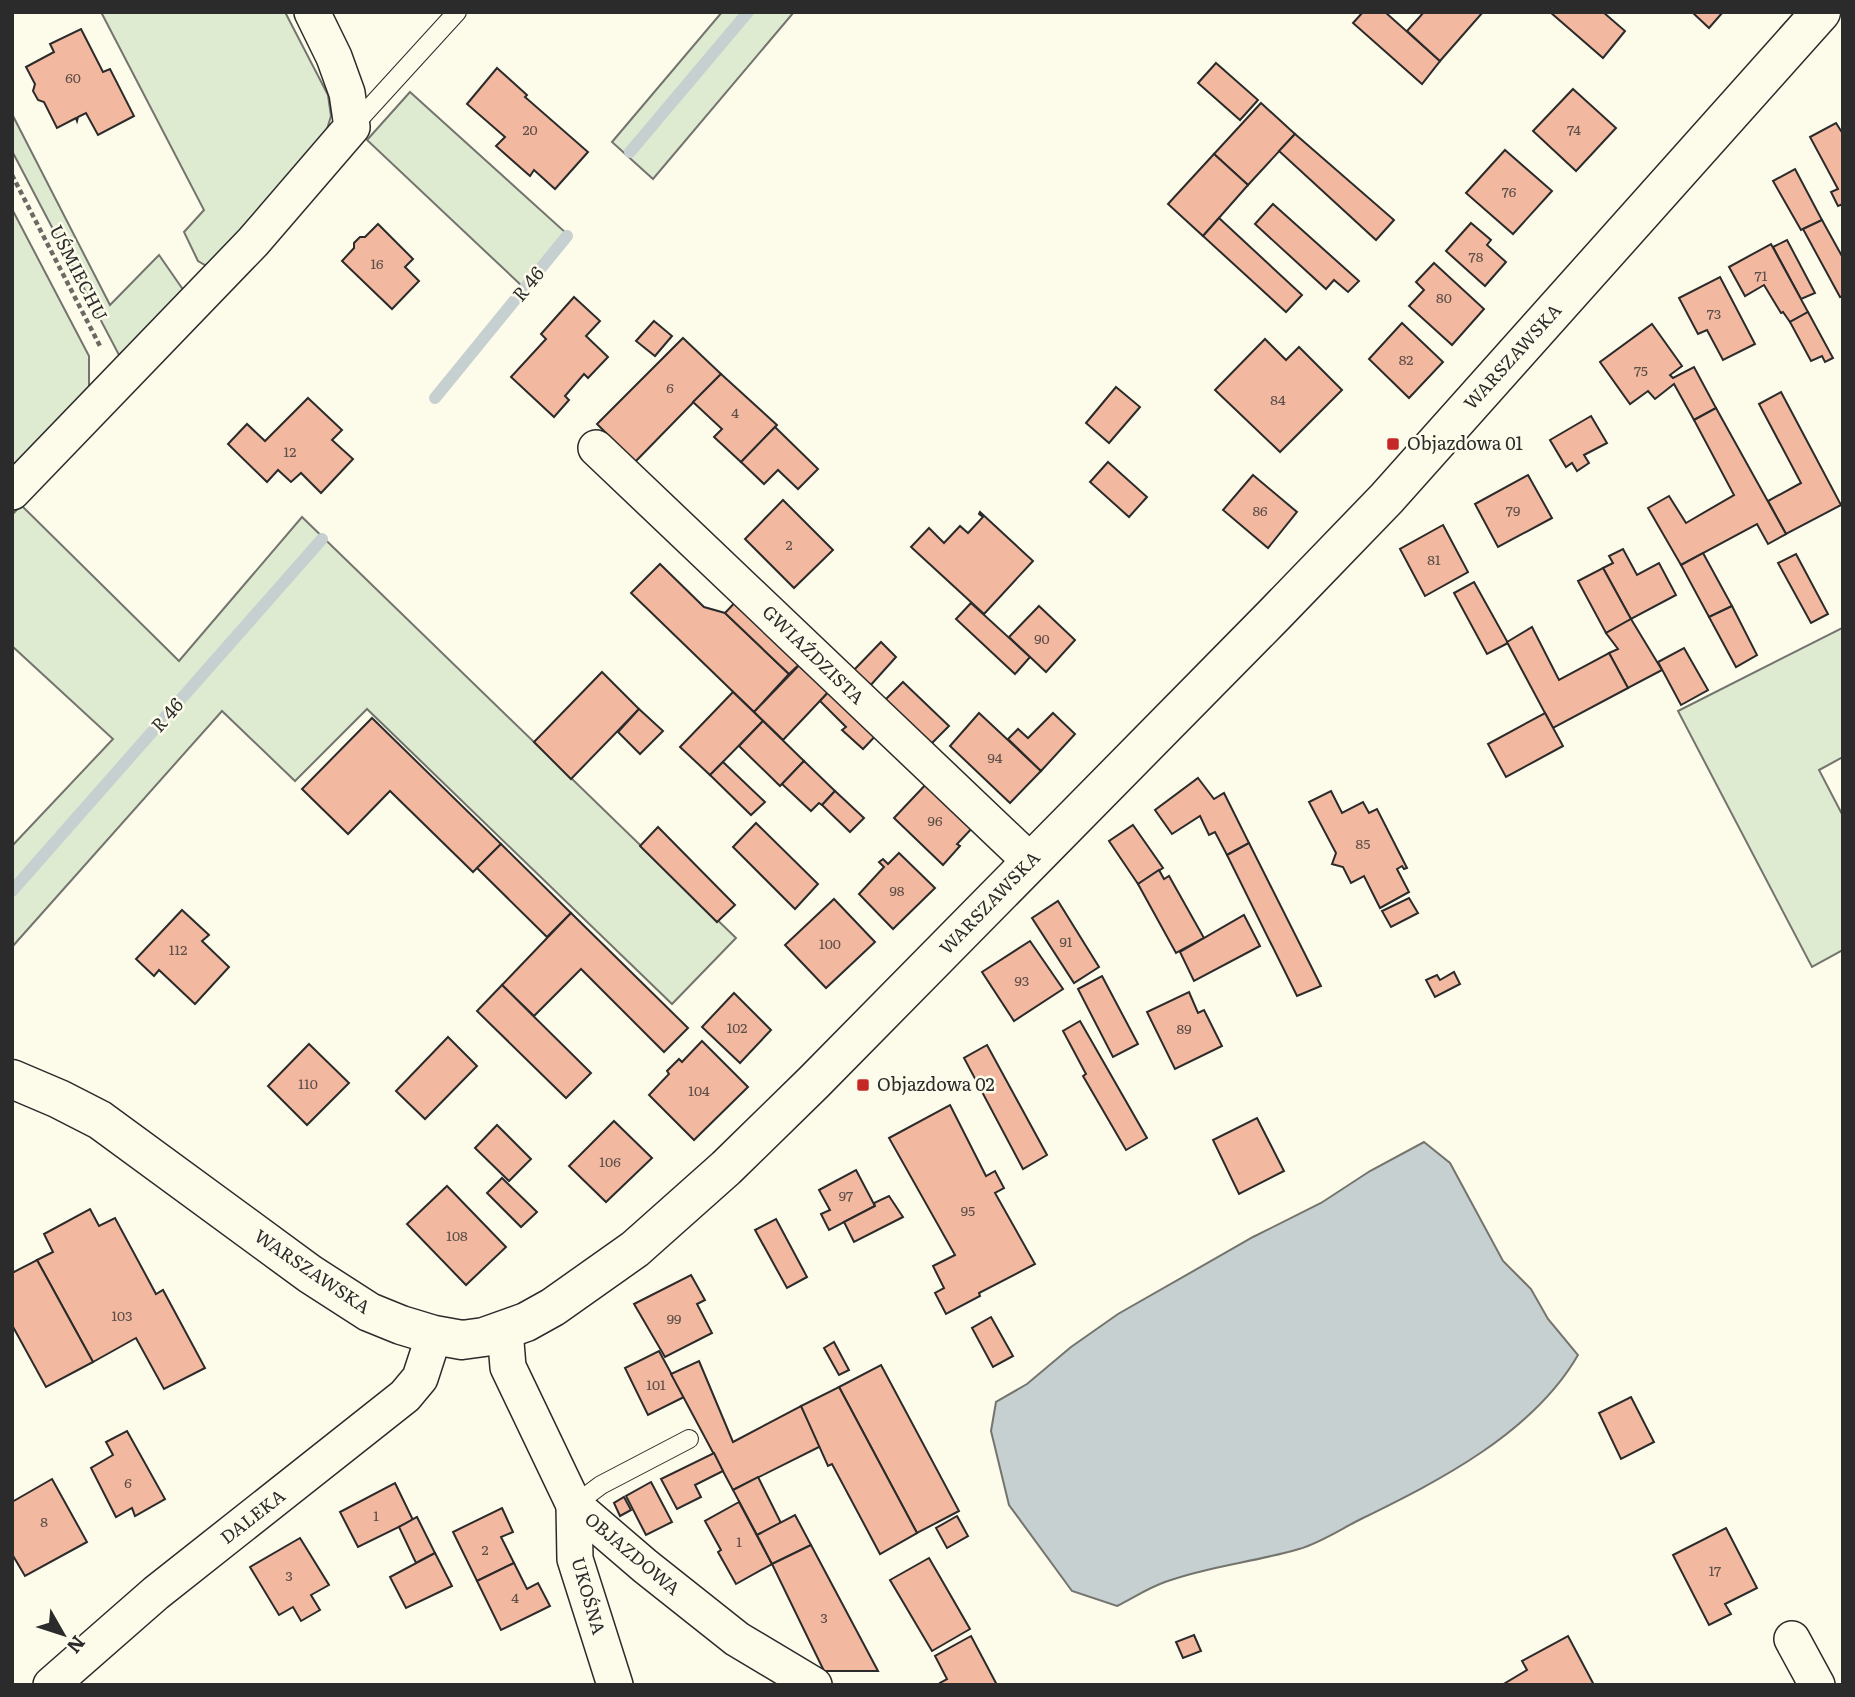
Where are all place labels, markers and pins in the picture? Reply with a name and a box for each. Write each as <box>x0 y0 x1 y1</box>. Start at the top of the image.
place label: Objazdowa 01 <box>1407 429 1523 456</box>
marker: Objazdowa 01 <box>1385 436 1401 452</box>
place label: Objazdowa 02 <box>877 1070 995 1097</box>
marker: Objazdowa 02 <box>855 1077 871 1093</box>

